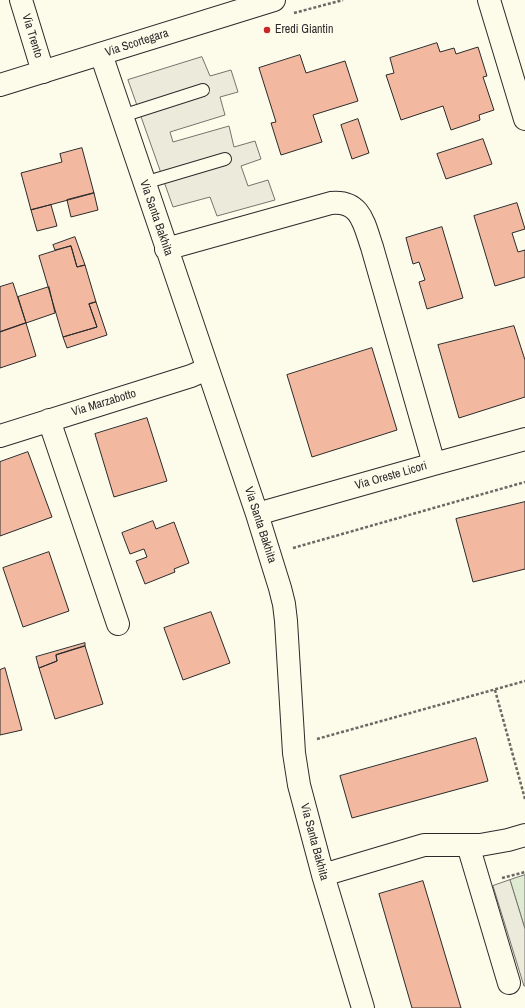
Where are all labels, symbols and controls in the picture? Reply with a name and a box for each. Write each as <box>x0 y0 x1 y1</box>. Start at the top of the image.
street label: Via Trento <box>18 12 46 60</box>
place label: Eredi Giantin <box>275 23 334 37</box>
marker: Eredi Giantin <box>262 25 272 35</box>
street label: Via Scortegara <box>104 26 170 60</box>
street label: Via Santa Bakhita <box>136 178 176 258</box>
street label: Via Marzabotto <box>70 386 138 420</box>
street label: Via Oreste Licori <box>353 459 429 493</box>
street label: Via Santa Bakhita <box>241 485 279 565</box>
street label: Via Santa Bakhita <box>297 802 331 882</box>

